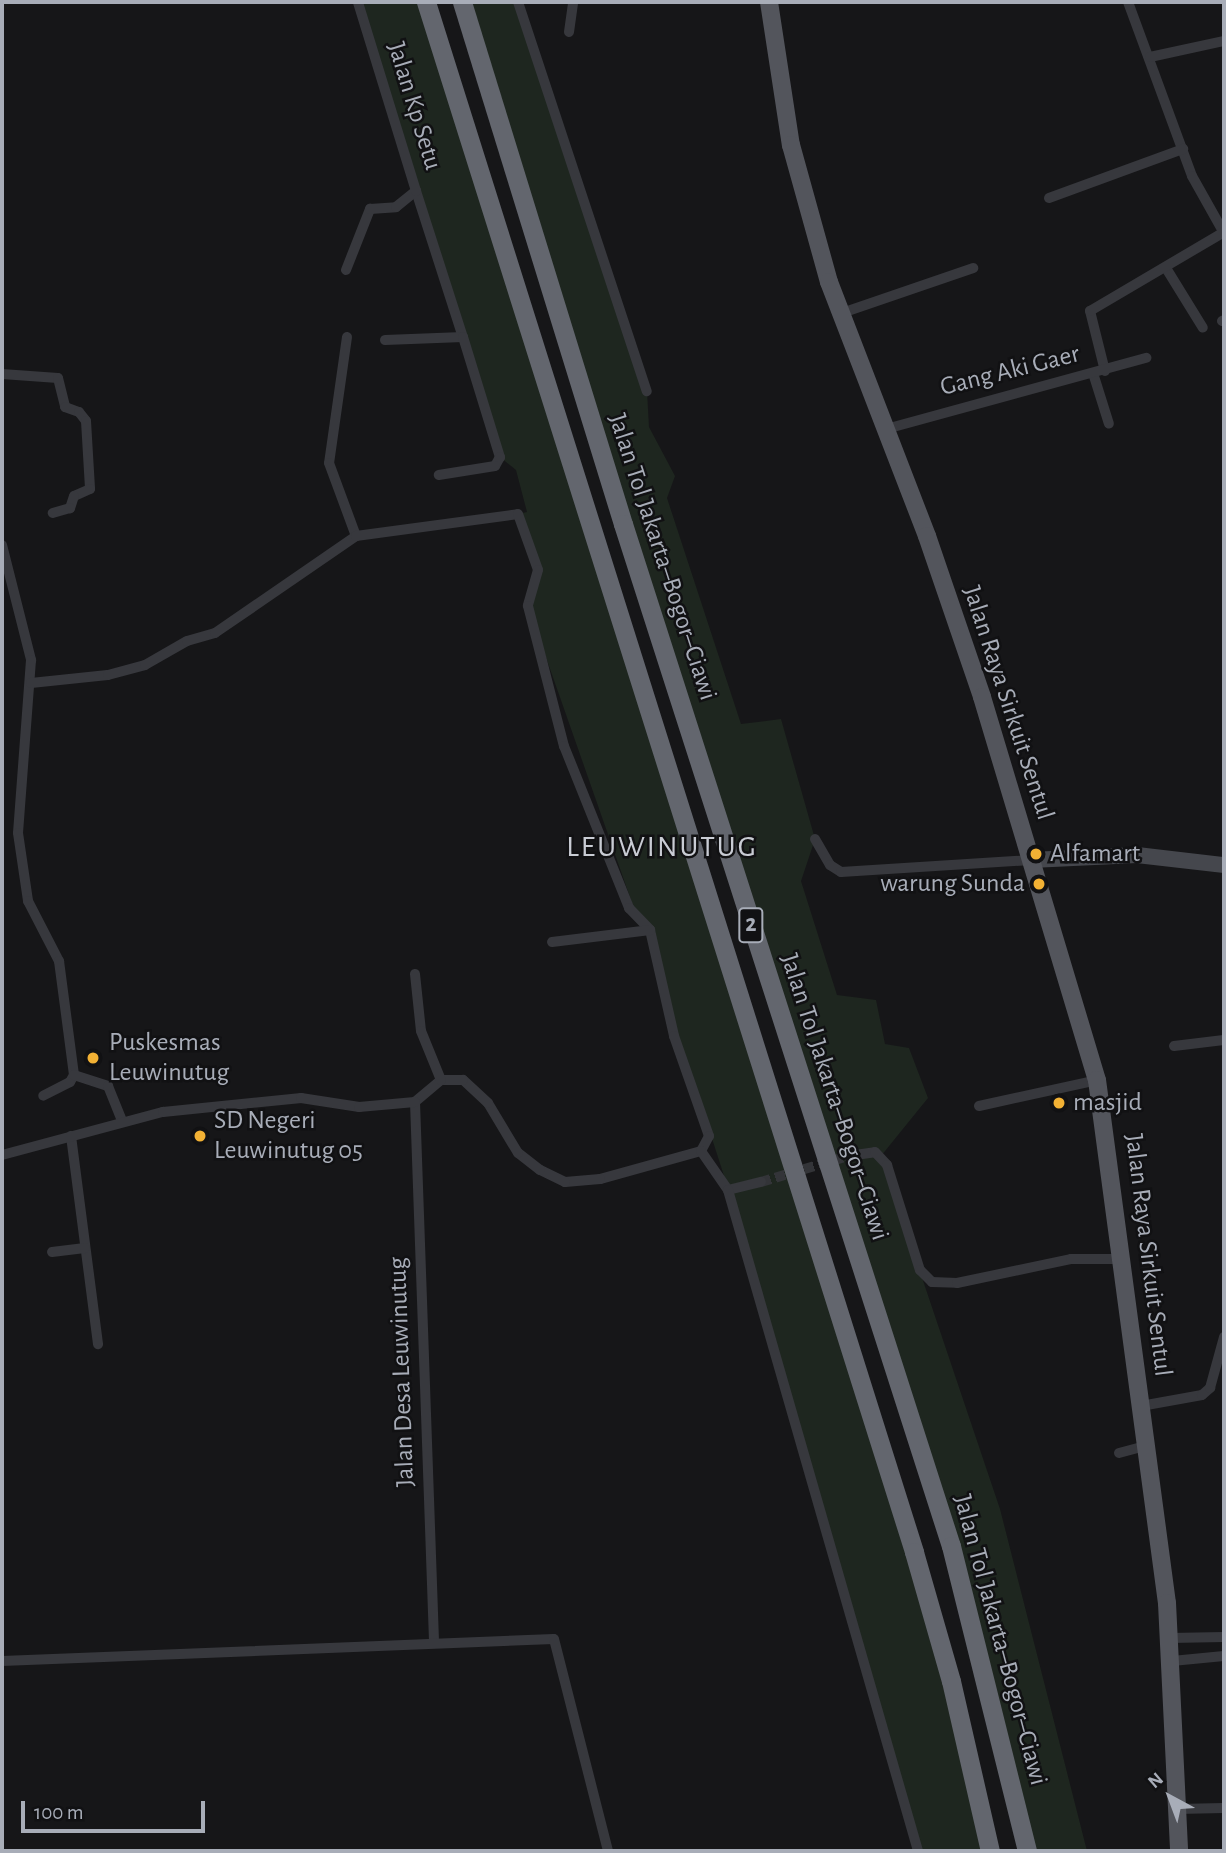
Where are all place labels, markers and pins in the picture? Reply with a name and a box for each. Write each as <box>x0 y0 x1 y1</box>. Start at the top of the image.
place label: Alfamart <box>1050 838 1140 870</box>
marker: Alfamart <box>1028 846 1044 862</box>
place label: warung Sunda <box>880 868 1025 900</box>
marker: warung Sunda <box>1031 876 1047 892</box>
place label: Puskesmas Leuwinutug <box>109 1027 229 1088</box>
marker: Puskesmas Leuwinutug <box>83 1048 103 1068</box>
place label: masjid <box>1073 1087 1142 1119</box>
marker: masjid <box>1051 1095 1067 1111</box>
place label: SD Negeri Leuwinutug 05 <box>214 1105 363 1166</box>
marker: SD Negeri Leuwinutug 05 <box>192 1128 208 1144</box>

